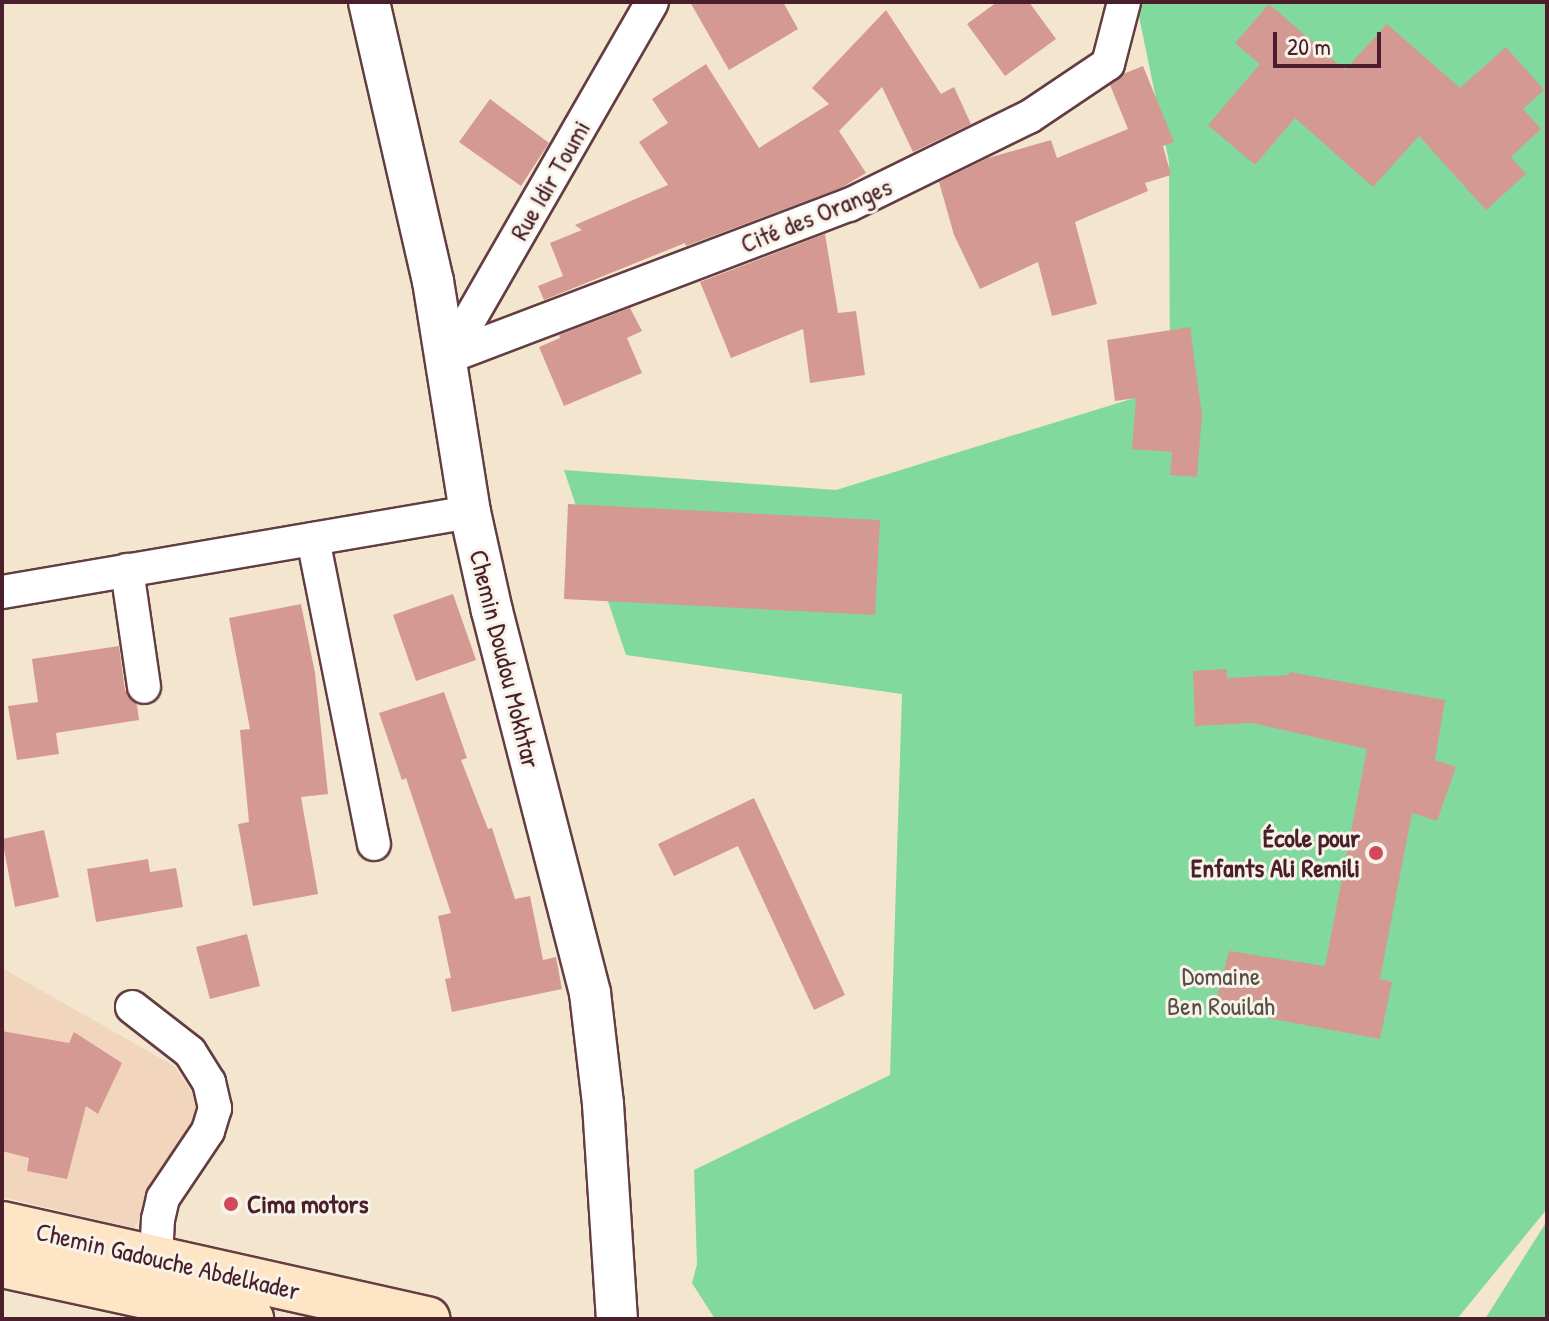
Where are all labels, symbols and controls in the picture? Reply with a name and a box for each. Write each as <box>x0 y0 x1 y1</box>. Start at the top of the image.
scale bar <box>1277 16 1385 66</box>
text: 20 m <box>1287 30 1331 62</box>
street label: Rue Idir Toumi <box>503 115 597 245</box>
street label: Cité des Oranges <box>736 171 896 259</box>
street label: Chemin Doudou Mokhtar <box>463 547 547 771</box>
place label: École pour Enfants Ali Remili <box>1191 822 1360 884</box>
marker: École pour Enfants Ali Remili <box>1367 844 1385 862</box>
park label: Domaine Ben Rouilah <box>1167 960 1275 1022</box>
place label: Cima motors <box>247 1188 369 1220</box>
marker: Cima motors <box>222 1195 240 1213</box>
street label: Chemin Gadouche Abdelkader <box>33 1215 303 1307</box>

